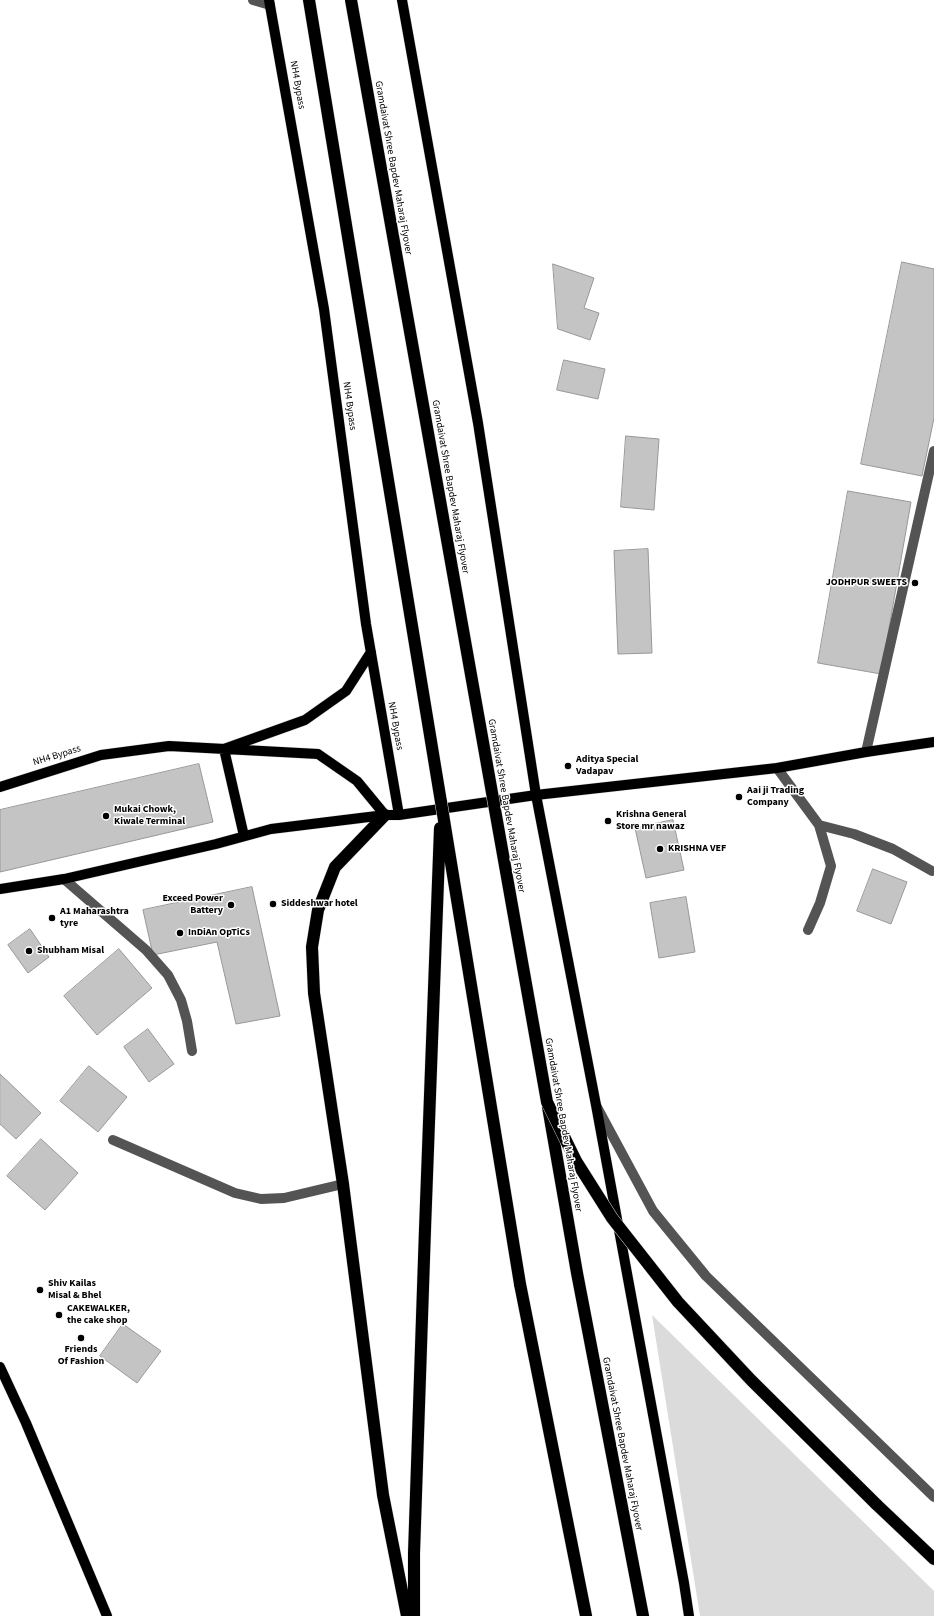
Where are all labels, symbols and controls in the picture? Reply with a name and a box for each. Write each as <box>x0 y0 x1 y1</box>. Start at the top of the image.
street label: NH4 Bypass <box>287 60 307 110</box>
street label: Gramdaivat Shree Bapdev Maharaj Flyover <box>372 80 414 256</box>
street label: NH4 Bypass <box>340 381 358 431</box>
street label: Gramdaivat Shree Bapdev Maharaj Flyover <box>429 399 471 575</box>
place label: JODHPUR SWEETS <box>826 577 907 589</box>
marker: JODHPUR SWEETS <box>910 578 920 588</box>
street label: NH4 Bypass <box>385 701 405 751</box>
street label: Gramdaivat Shree Bapdev Maharaj Flyover <box>485 718 527 894</box>
street label: NH4 Bypass <box>32 743 82 769</box>
place label: Aditya Special Vadapav <box>576 754 638 778</box>
marker: Aditya Special Vadapav <box>563 761 573 771</box>
place label: Aai ji Trading Company <box>747 785 804 808</box>
marker: Aai ji Trading Company <box>734 792 744 802</box>
place label: Mukai Chowk, Kiwale Terminal <box>114 804 185 828</box>
place label: Krishna General Store mr nawaz <box>616 809 686 832</box>
marker: Mukai Chowk, Kiwale Terminal <box>101 811 111 821</box>
marker: Krishna General Store mr nawaz <box>603 816 613 826</box>
place label: KRISHNA VEF <box>668 843 726 855</box>
marker: KRISHNA VEF <box>655 844 665 854</box>
place label: Exceed Power Battery <box>163 893 223 916</box>
place label: Siddeshwar hotel <box>281 898 358 910</box>
marker: Siddeshwar hotel <box>268 899 278 909</box>
marker: Exceed Power Battery <box>226 900 236 910</box>
place label: A1 Maharashtra tyre <box>60 906 129 930</box>
marker: A1 Maharashtra tyre <box>47 913 57 923</box>
place label: InDiAn OpTiCs <box>188 927 250 939</box>
marker: InDiAn OpTiCs <box>175 928 185 938</box>
place label: Shubham Misal <box>37 945 104 957</box>
marker: Shubham Misal <box>24 946 34 956</box>
street label: Gramdaivat Shree Bapdev Maharaj Flyover <box>542 1037 584 1213</box>
place label: Shiv Kailas Misal & Bhel <box>48 1278 101 1302</box>
marker: Shiv Kailas Misal & Bhel <box>35 1285 45 1295</box>
place label: CAKEWALKER, the cake shop <box>67 1303 130 1326</box>
marker: CAKEWALKER, the cake shop <box>54 1310 64 1320</box>
marker: Friends Of Fashion <box>76 1333 86 1343</box>
place label: Friends Of Fashion <box>58 1344 104 1368</box>
street label: Gramdaivat Shree Bapdev Maharaj Flyover <box>599 1356 645 1532</box>

